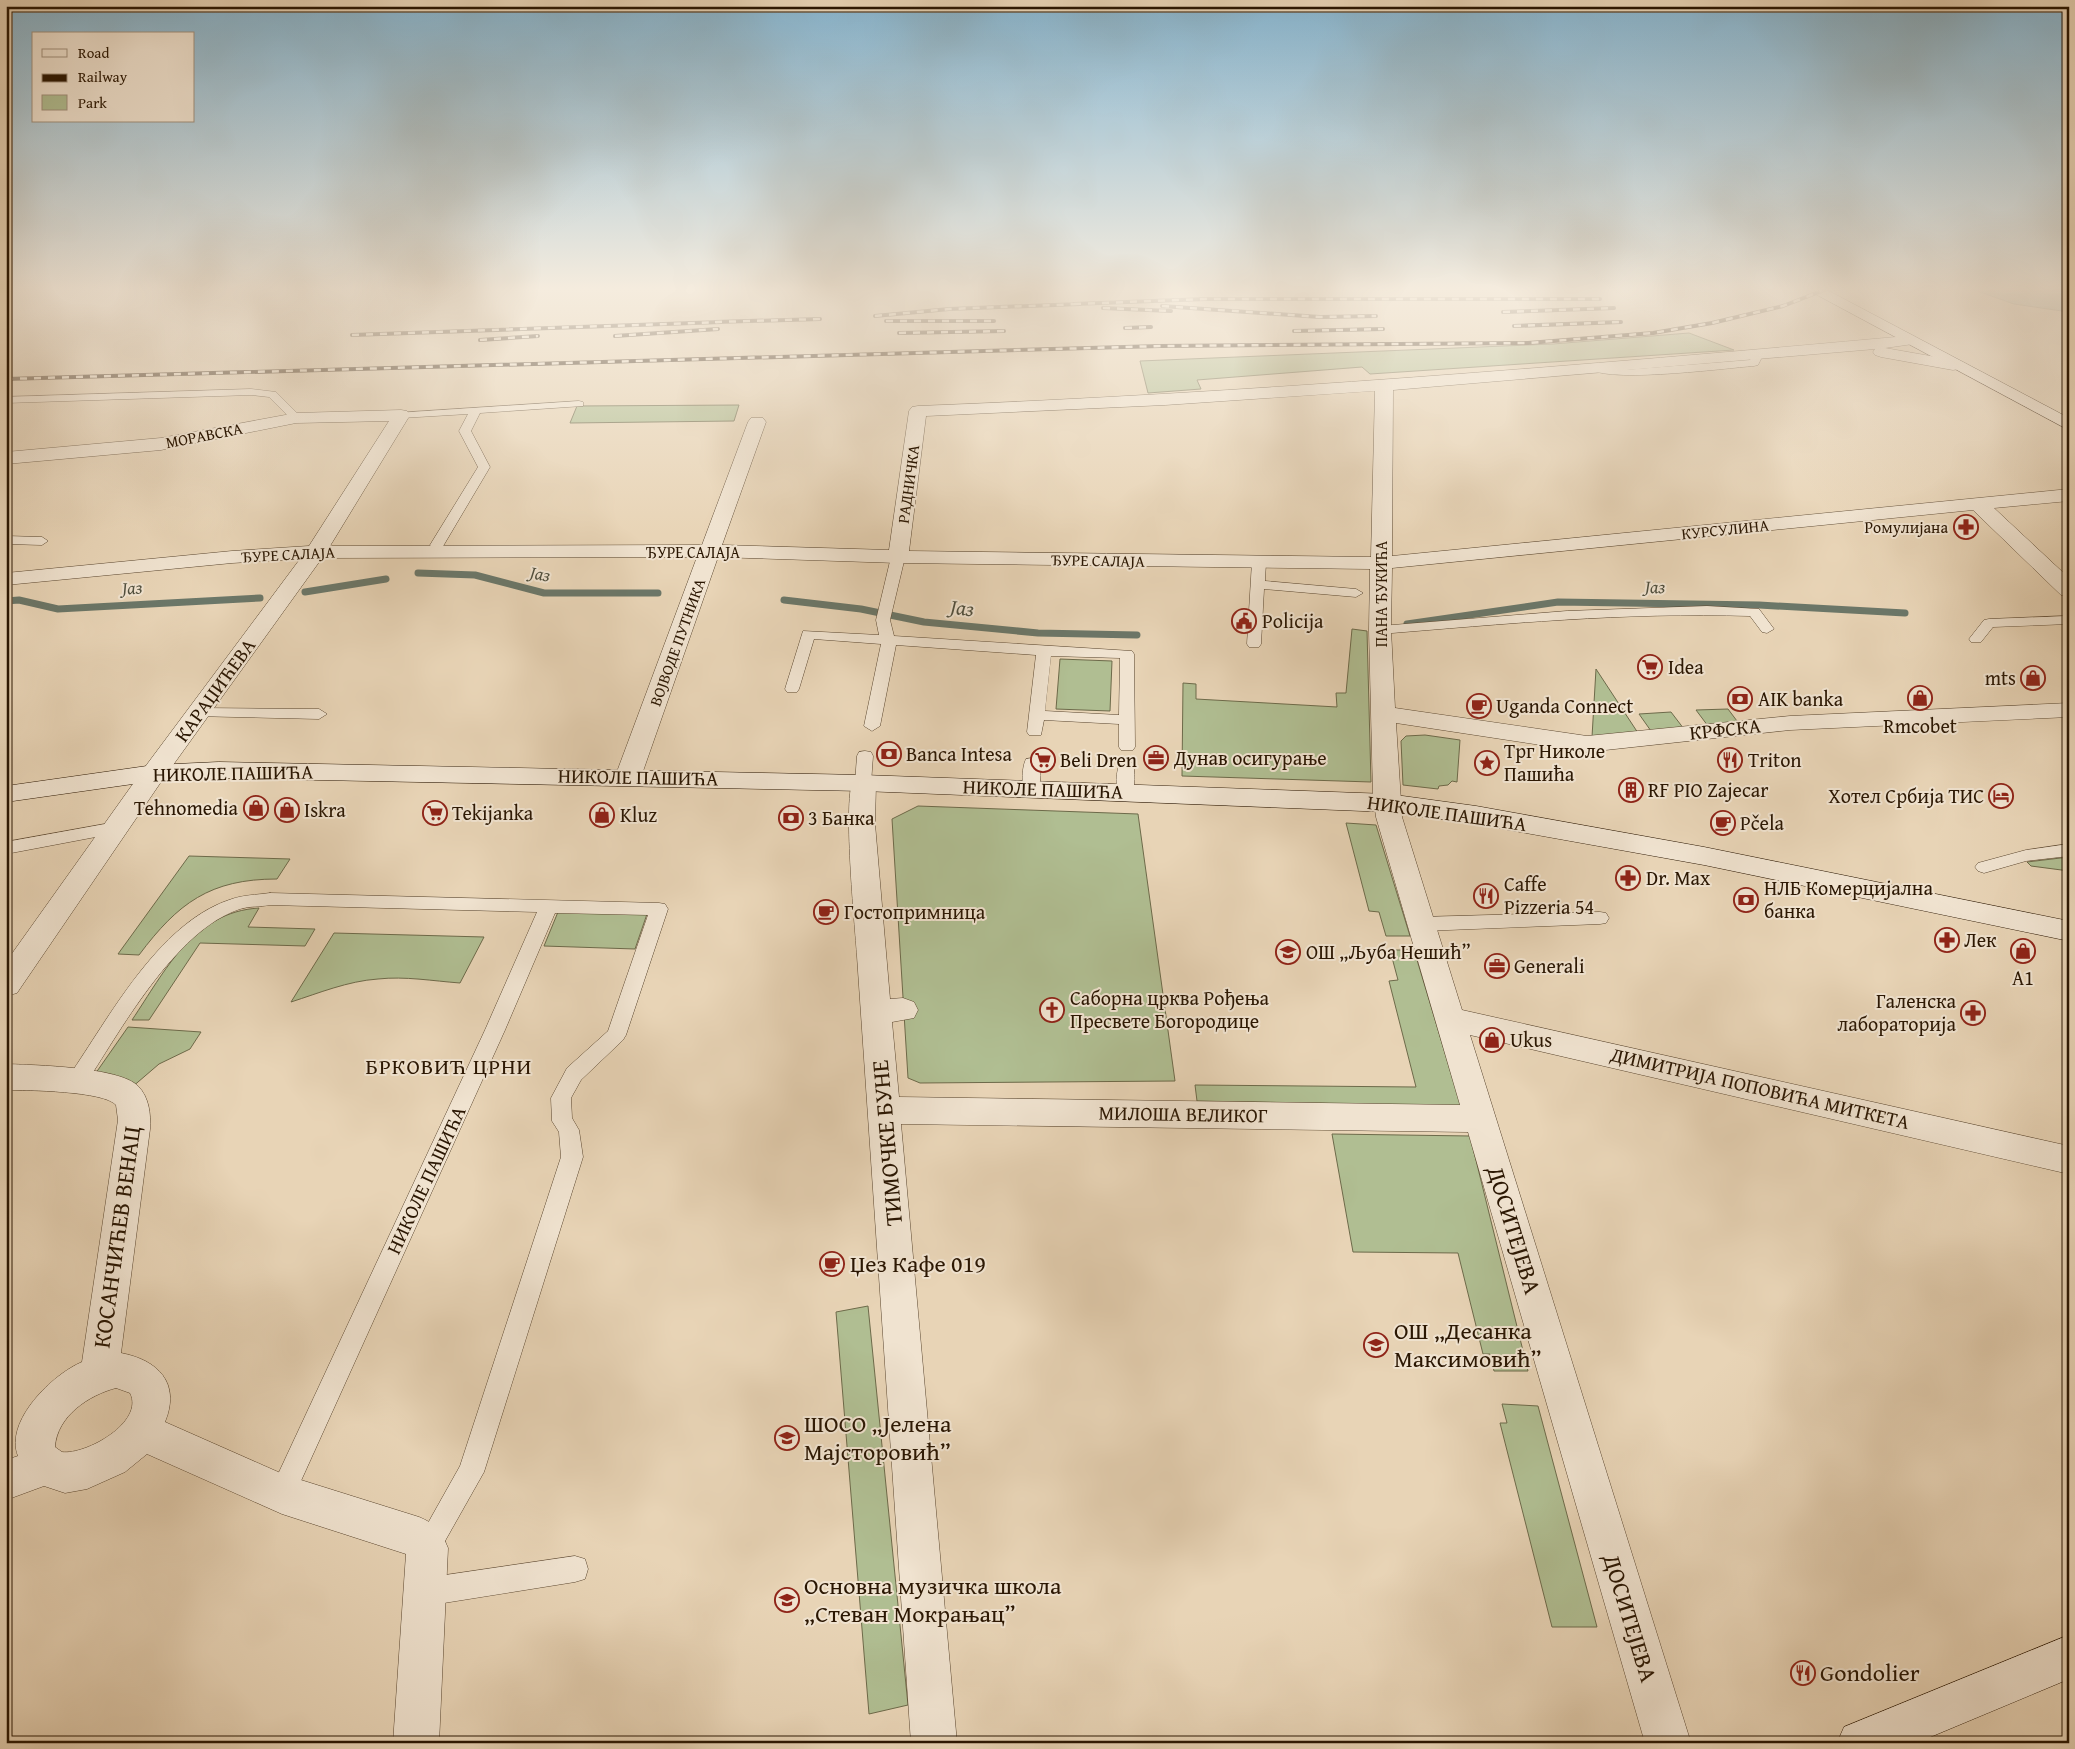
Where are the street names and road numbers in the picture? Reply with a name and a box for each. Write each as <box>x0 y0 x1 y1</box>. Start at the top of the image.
street label: МОРАВСКА <box>163 416 245 454</box>
street label: РАДНИЧКА <box>891 443 925 525</box>
street label: КУРСУЛИНА <box>1680 512 1770 546</box>
street label: ЂУРЕ САЛАЈА <box>241 540 336 568</box>
street label: ЂУРЕ САЛАЈА <box>646 540 740 564</box>
street label: ПАНА ЂУКИЋА <box>1369 540 1393 647</box>
street label: ЂУРЕ САЛАЈА <box>1051 547 1145 573</box>
street label: ВОЈВОДЕ ПУТНИКА <box>643 574 711 709</box>
street label: КАРАЏИЋЕВА <box>167 632 262 747</box>
street label: КРФСКА <box>1688 710 1762 747</box>
street label: НИКОЛЕ ПАШИЋА <box>153 757 313 788</box>
street label: НИКОЛЕ ПАШИЋА <box>558 761 718 792</box>
street label: НИКОЛЕ ПАШИЋА <box>962 771 1124 806</box>
street label: НИКОЛЕ ПАШИЋА <box>1366 787 1529 838</box>
street label: ДИМИТРИЈА ПОПОВИЋА МИТКЕТА <box>1607 1039 1912 1136</box>
street label: ТИМОЧКЕ БУНЕ <box>862 1059 911 1227</box>
street label: МИЛОША ВЕЛИКОГ <box>1098 1098 1268 1129</box>
street label: НИКОЛЕ ПАШИЋА <box>379 1101 473 1259</box>
street label: КОСАНЧИЋЕВ ВЕНАЦ <box>84 1124 149 1350</box>
street label: ДОСИТЕЈЕВА <box>1478 1160 1551 1299</box>
street label: ДОСИТЕЈЕВА <box>1594 1548 1667 1687</box>

